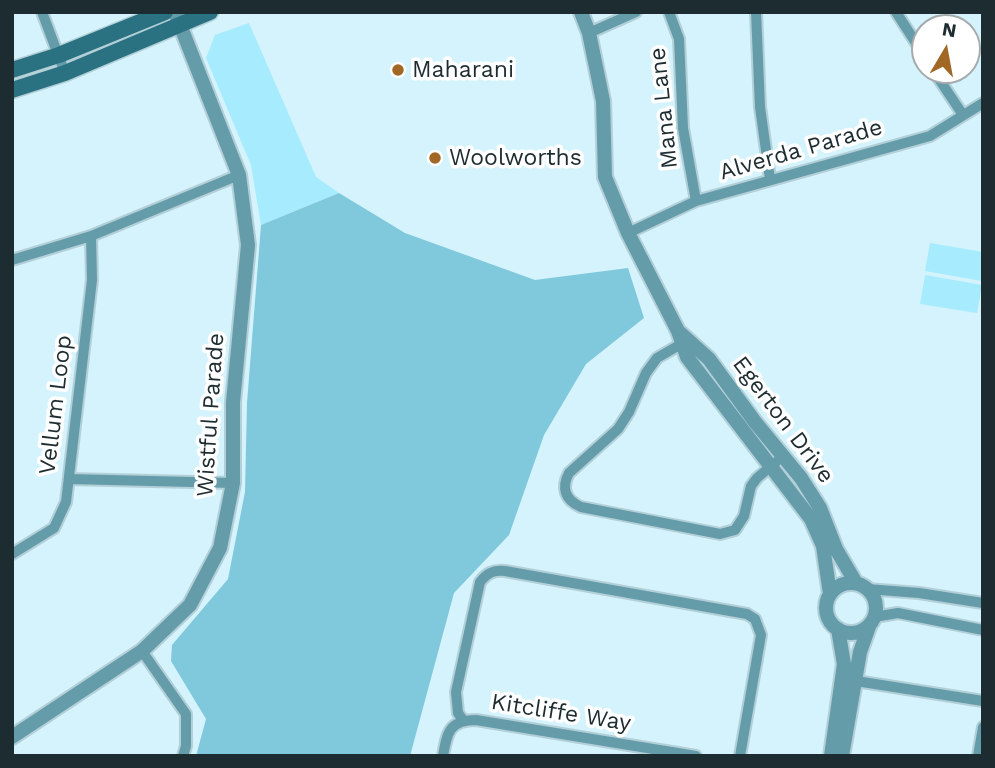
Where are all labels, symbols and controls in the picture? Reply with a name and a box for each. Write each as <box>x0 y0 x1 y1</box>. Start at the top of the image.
north arrow <box>911 14 981 84</box>
text: N <box>940 17 958 42</box>
street label: Mana Lane <box>644 46 684 170</box>
place label: Maharani <box>412 56 514 84</box>
marker: Maharani <box>390 62 406 78</box>
street label: Alverda Parade <box>716 114 886 186</box>
place label: Woolworths <box>449 144 582 172</box>
marker: Woolworths <box>427 150 443 166</box>
street label: Wistful Parade <box>191 332 231 498</box>
street label: Vellum Loop <box>34 334 78 476</box>
street label: Egerton Drive <box>726 351 840 489</box>
street label: Kitcliffe Way <box>489 688 633 738</box>

